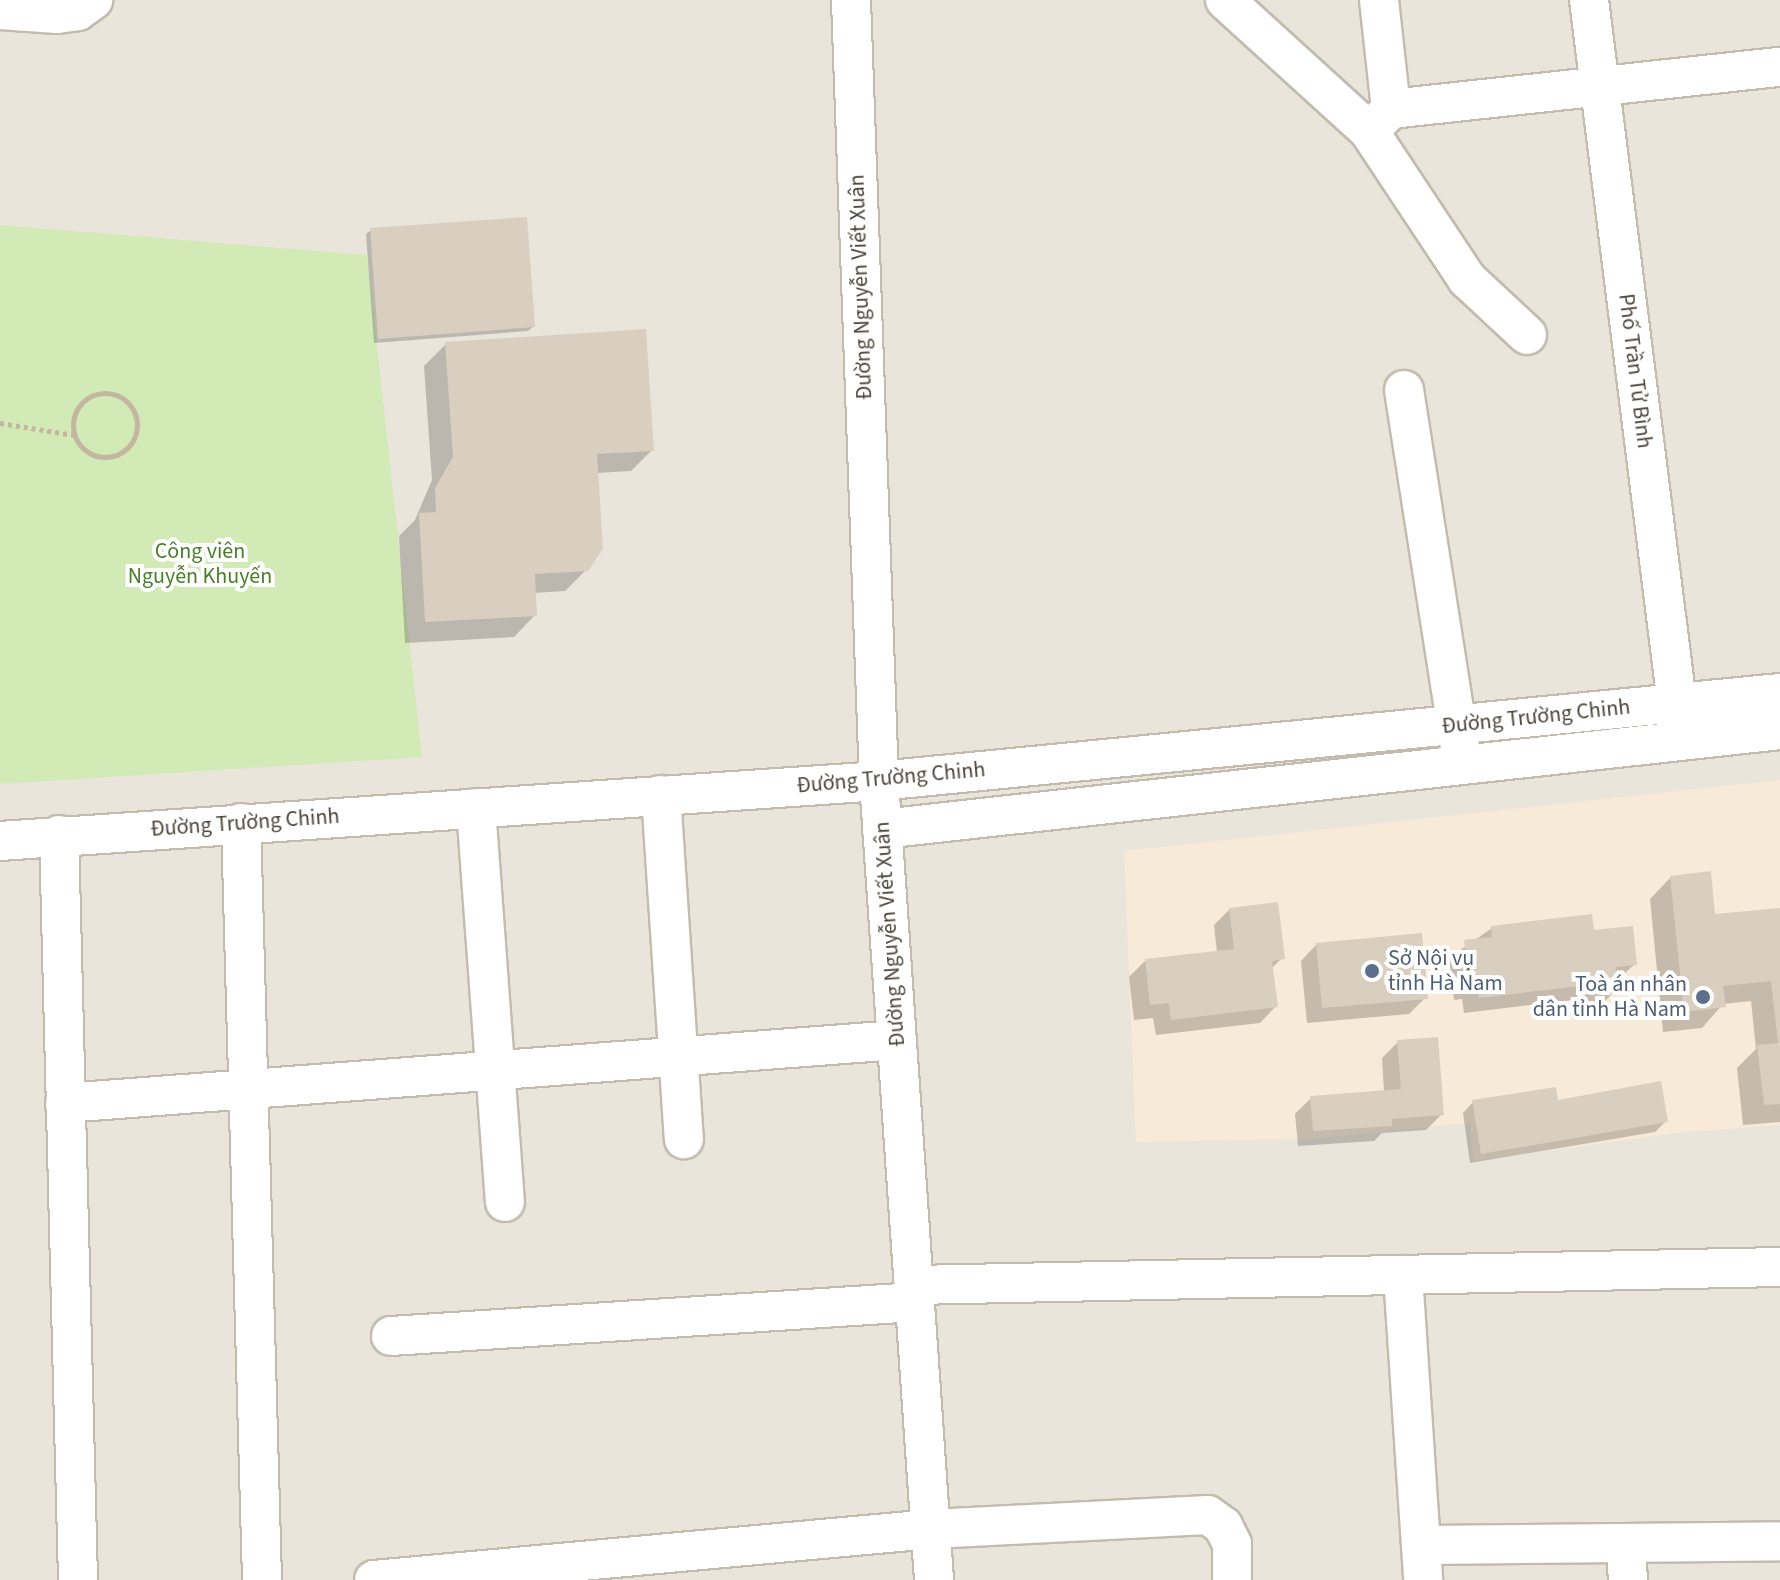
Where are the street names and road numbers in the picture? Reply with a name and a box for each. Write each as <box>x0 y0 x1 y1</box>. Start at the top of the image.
street label: Đường Nguyễn Viết Xuân <box>844 174 878 400</box>
street label: Phố Trần Tử Bình <box>1612 292 1658 450</box>
street label: Đường Trường Chinh <box>1441 694 1631 740</box>
street label: Đường Trường Chinh <box>796 757 986 799</box>
street label: Đường Trường Chinh <box>150 803 340 843</box>
street label: Đường Nguyễn Viết Xuân <box>869 821 911 1047</box>

